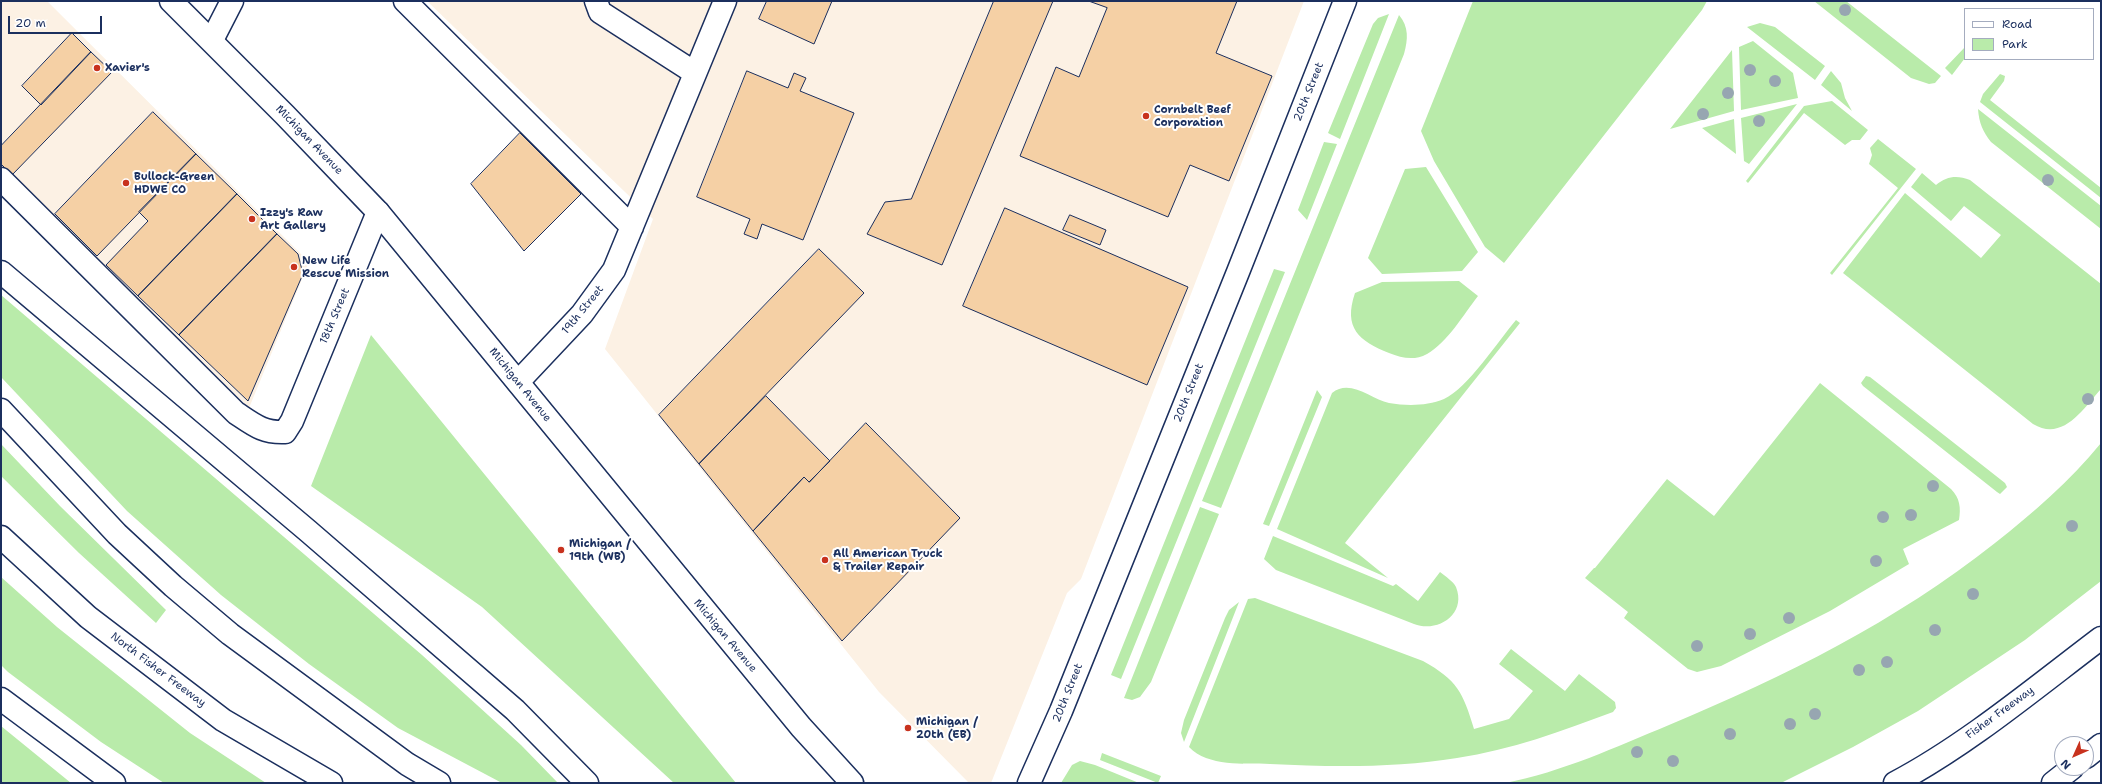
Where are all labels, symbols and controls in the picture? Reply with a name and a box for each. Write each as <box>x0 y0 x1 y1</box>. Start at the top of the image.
scale bar <box>10 8 104 34</box>
legend <box>1964 8 2094 60</box>
text: 20 m <box>15 15 46 31</box>
text: Road <box>2002 16 2032 32</box>
text: Park <box>2002 36 2028 52</box>
street label: 20th Street <box>1291 60 1327 124</box>
place label: Xavier's <box>105 61 150 75</box>
marker: Xavier's <box>92 63 102 73</box>
street label: Michigan Avenue <box>273 103 345 177</box>
place label: Cornbelt Beef Corporation <box>1154 103 1231 129</box>
marker: Cornbelt Beef Corporation <box>1141 111 1151 121</box>
place label: Bullock-Green HDWE CO <box>134 170 214 196</box>
marker: Bullock-Green HDWE CO <box>121 178 131 188</box>
place label: Izzy's Raw Art Gallery <box>260 206 326 232</box>
marker: Izzy's Raw Art Gallery <box>247 214 257 224</box>
place label: New Life Rescue Mission <box>302 254 389 280</box>
marker: New Life Rescue Mission <box>289 262 299 272</box>
street label: 19th Street <box>559 283 607 337</box>
street label: 18th Street <box>317 286 353 346</box>
street label: Michigan Avenue <box>486 345 554 425</box>
street label: 20th Street <box>1171 361 1207 425</box>
place label: Michigan / 19th (WB) <box>569 537 631 563</box>
marker: Michigan / 19th (WB) <box>556 545 566 555</box>
place label: All American Truck & Trailer Repair <box>833 547 943 573</box>
marker: All American Truck & Trailer Repair <box>820 555 830 565</box>
street label: Michigan Avenue <box>691 597 759 675</box>
street label: North Fisher Freeway <box>108 630 208 710</box>
street label: 20th Street <box>1050 661 1086 725</box>
street label: Fisher Freeway <box>1963 684 2037 742</box>
place label: Michigan / 20th (EB) <box>916 715 978 741</box>
marker: Michigan / 20th (EB) <box>903 723 913 733</box>
north arrow <box>2054 736 2094 776</box>
text: N <box>2057 756 2074 773</box>

